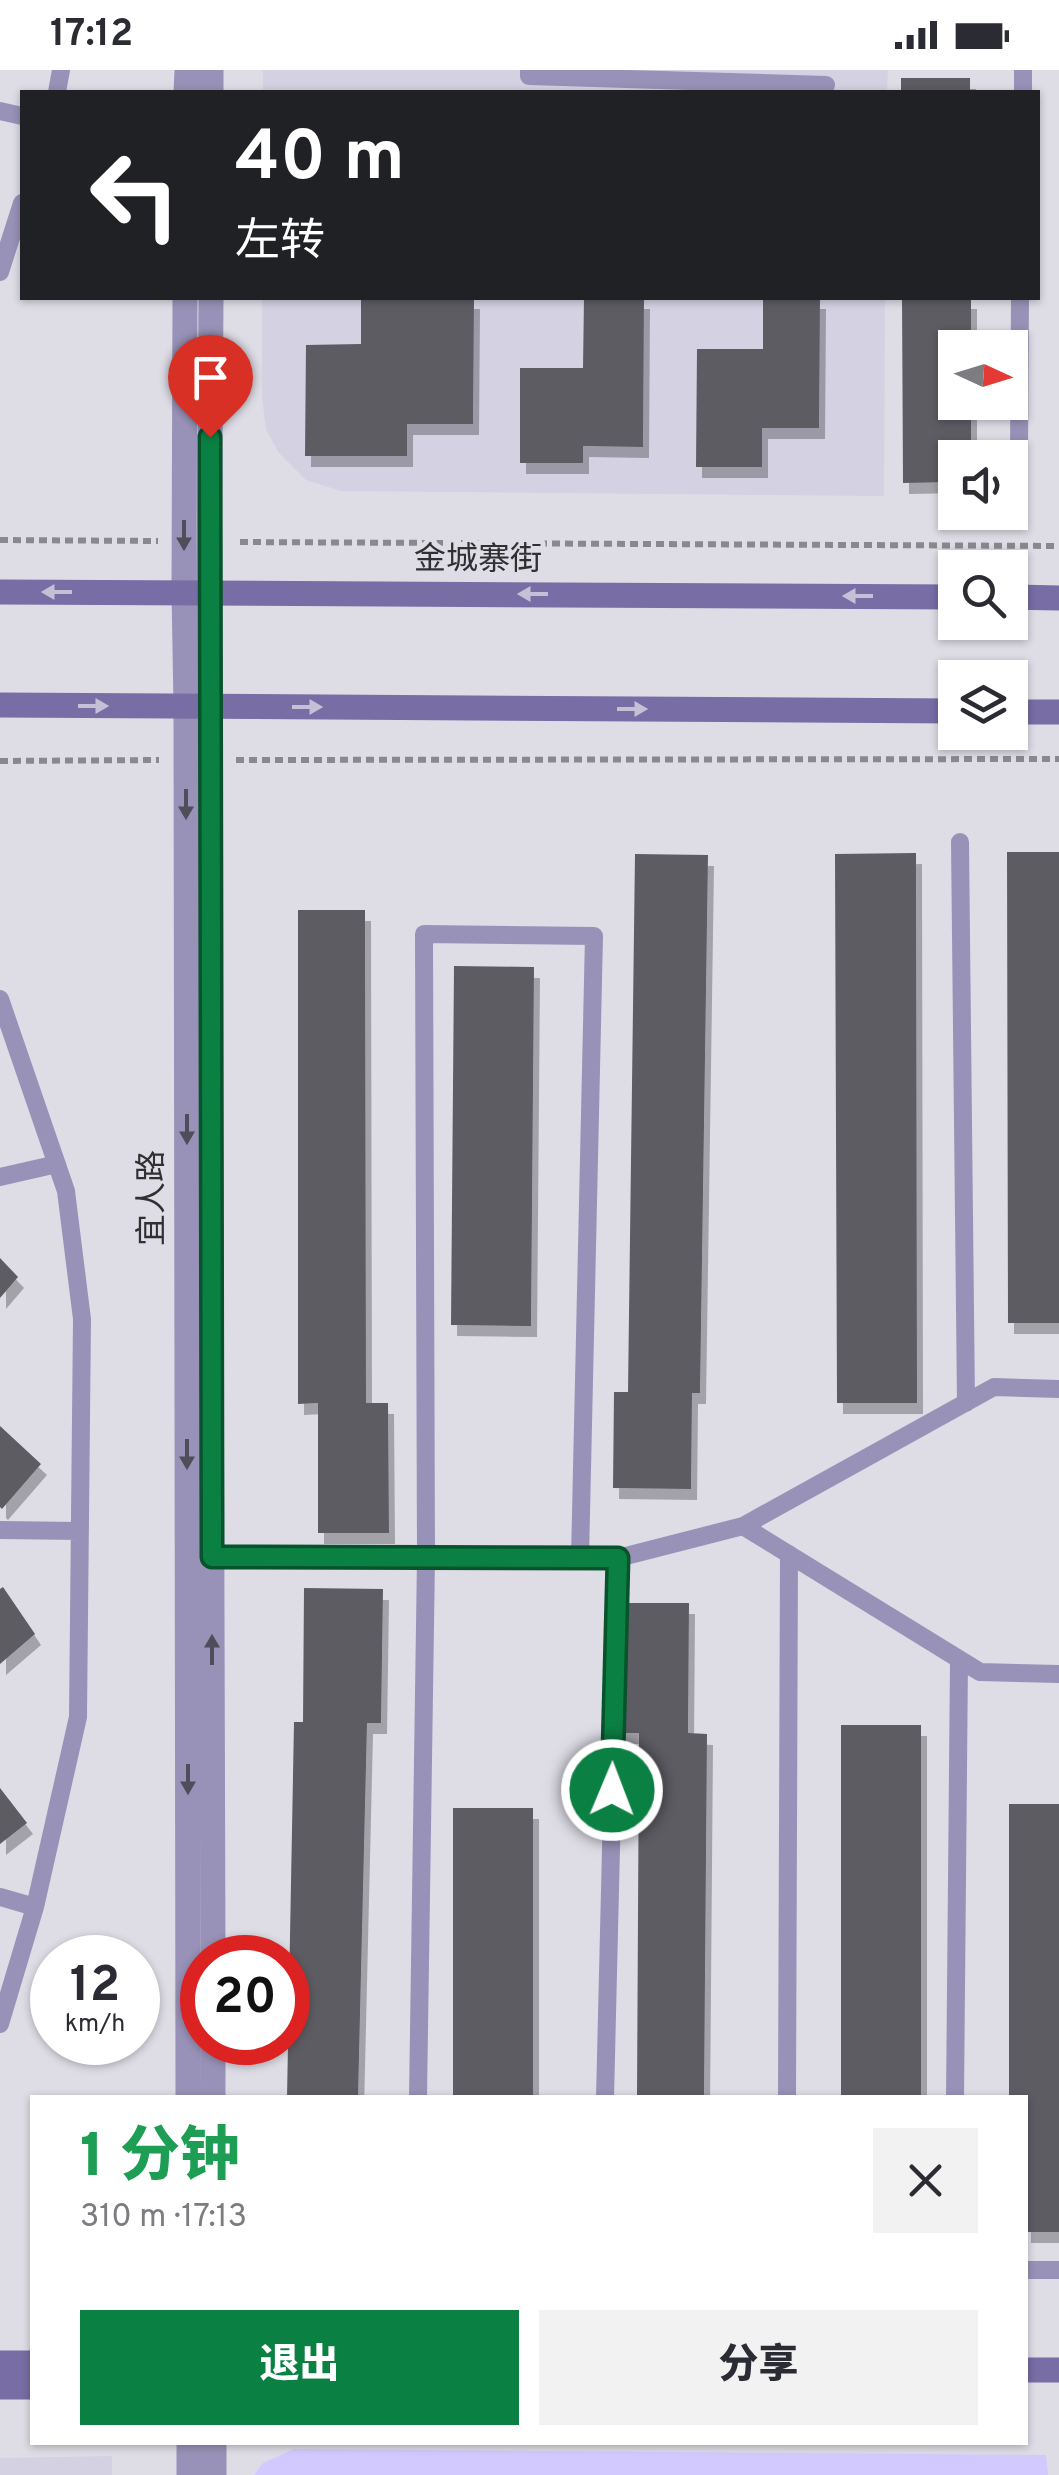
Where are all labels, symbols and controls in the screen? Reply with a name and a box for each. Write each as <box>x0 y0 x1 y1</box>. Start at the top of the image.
text: 17:12 <box>50 11 133 60</box>
text: 40 m <box>235 116 405 205</box>
icon: left <box>70 130 200 260</box>
text: 左转 <box>235 215 325 272</box>
north arrow <box>938 330 1028 420</box>
map controls <box>938 330 1028 750</box>
pin <box>168 335 253 438</box>
icon: arrive <box>183 350 238 405</box>
button: sound <box>938 440 1028 530</box>
one-way arrow <box>176 519 192 551</box>
street label: 金城寨街 <box>414 541 542 581</box>
button: search <box>938 550 1028 640</box>
one-way arrow <box>40 584 72 600</box>
one-way arrow <box>516 586 548 602</box>
one-way arrow <box>841 588 873 604</box>
button: layers <box>938 660 1028 750</box>
one-way arrow <box>78 698 110 714</box>
one-way arrow <box>292 699 324 715</box>
one-way arrow <box>617 701 649 717</box>
one-way arrow <box>178 788 194 820</box>
one-way arrow <box>179 1113 195 1145</box>
street label: 宜人路 <box>134 1150 174 1246</box>
one-way arrow <box>179 1438 195 1470</box>
one-way arrow <box>204 1634 220 1666</box>
position arrow <box>560 1738 664 1842</box>
one-way arrow <box>180 1763 196 1795</box>
speed limit sign: 20 <box>180 1935 310 2065</box>
text: 12 <box>70 1956 120 2019</box>
text: km/h <box>65 2009 125 2041</box>
text: 1 分钟 <box>80 2122 240 2198</box>
button: close <box>873 2128 978 2233</box>
text: 310 m · 17:13 <box>80 2198 247 2238</box>
button: 退出 <box>80 2310 519 2425</box>
button: 分享 <box>539 2310 978 2425</box>

